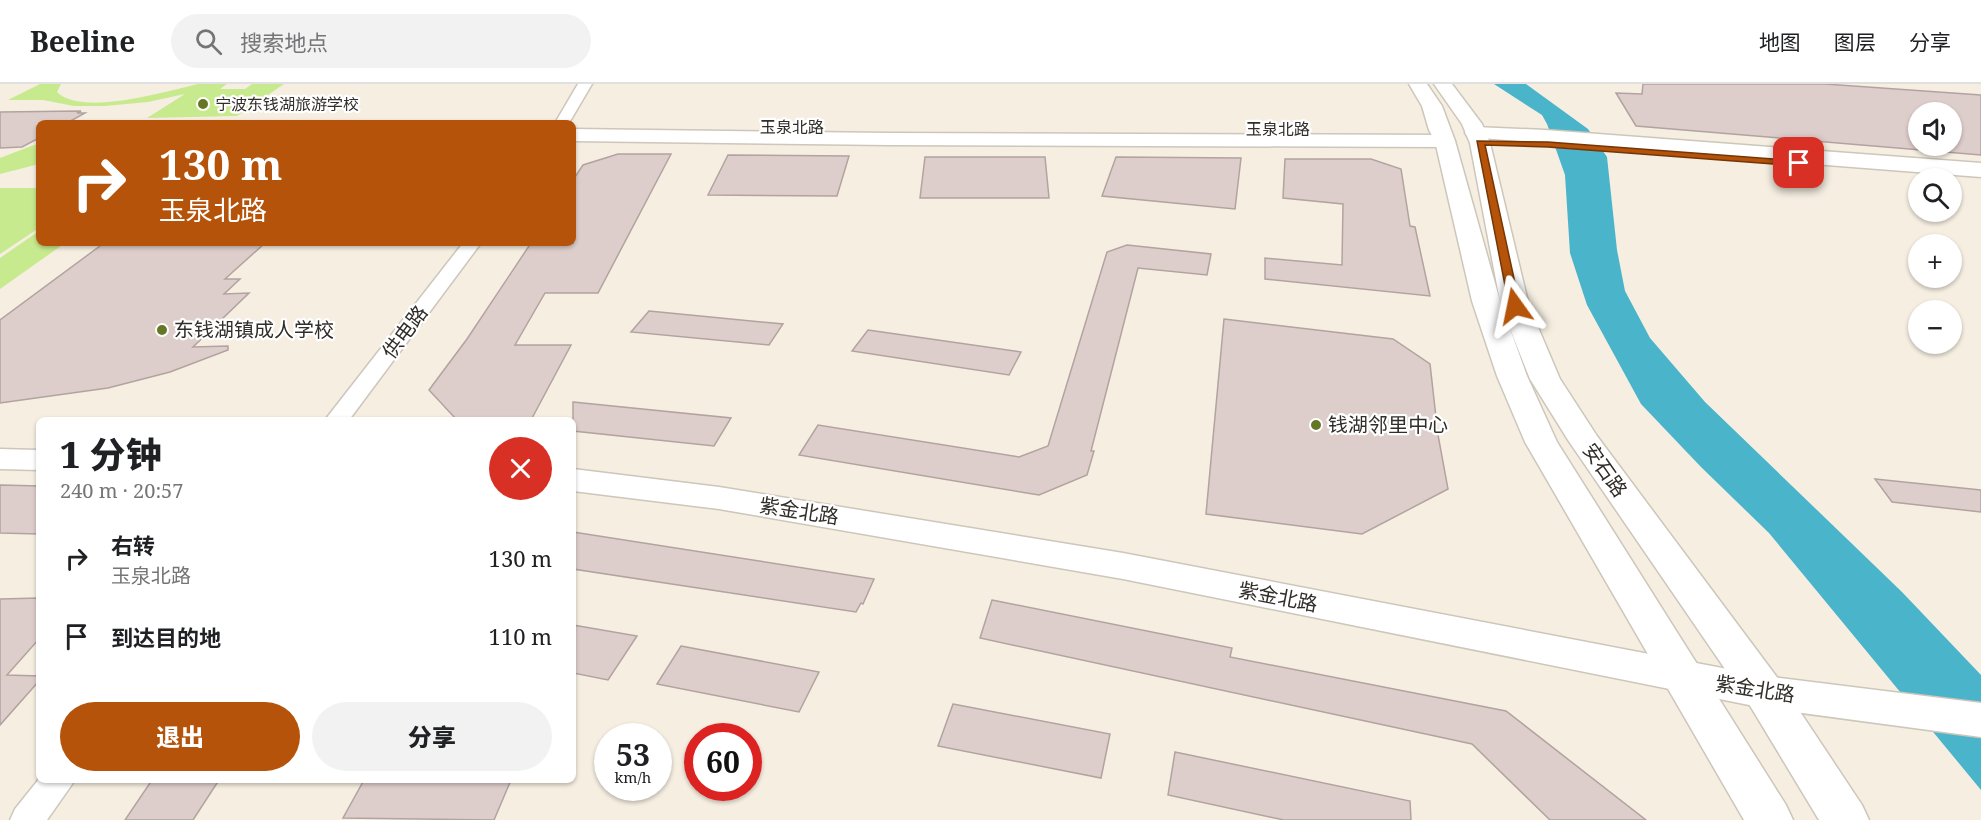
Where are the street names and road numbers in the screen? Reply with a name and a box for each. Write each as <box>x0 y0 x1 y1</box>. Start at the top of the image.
street label: 玉泉北路 <box>760 116 824 138</box>
street label: 玉泉北路 <box>1246 118 1310 140</box>
street label: 供电路 <box>376 300 433 364</box>
street label: 安石路 <box>1577 437 1634 502</box>
street label: 紫金北路 <box>757 491 841 530</box>
street label: 紫金北路 <box>1236 576 1320 617</box>
street label: 紫金北路 <box>1713 669 1797 708</box>

